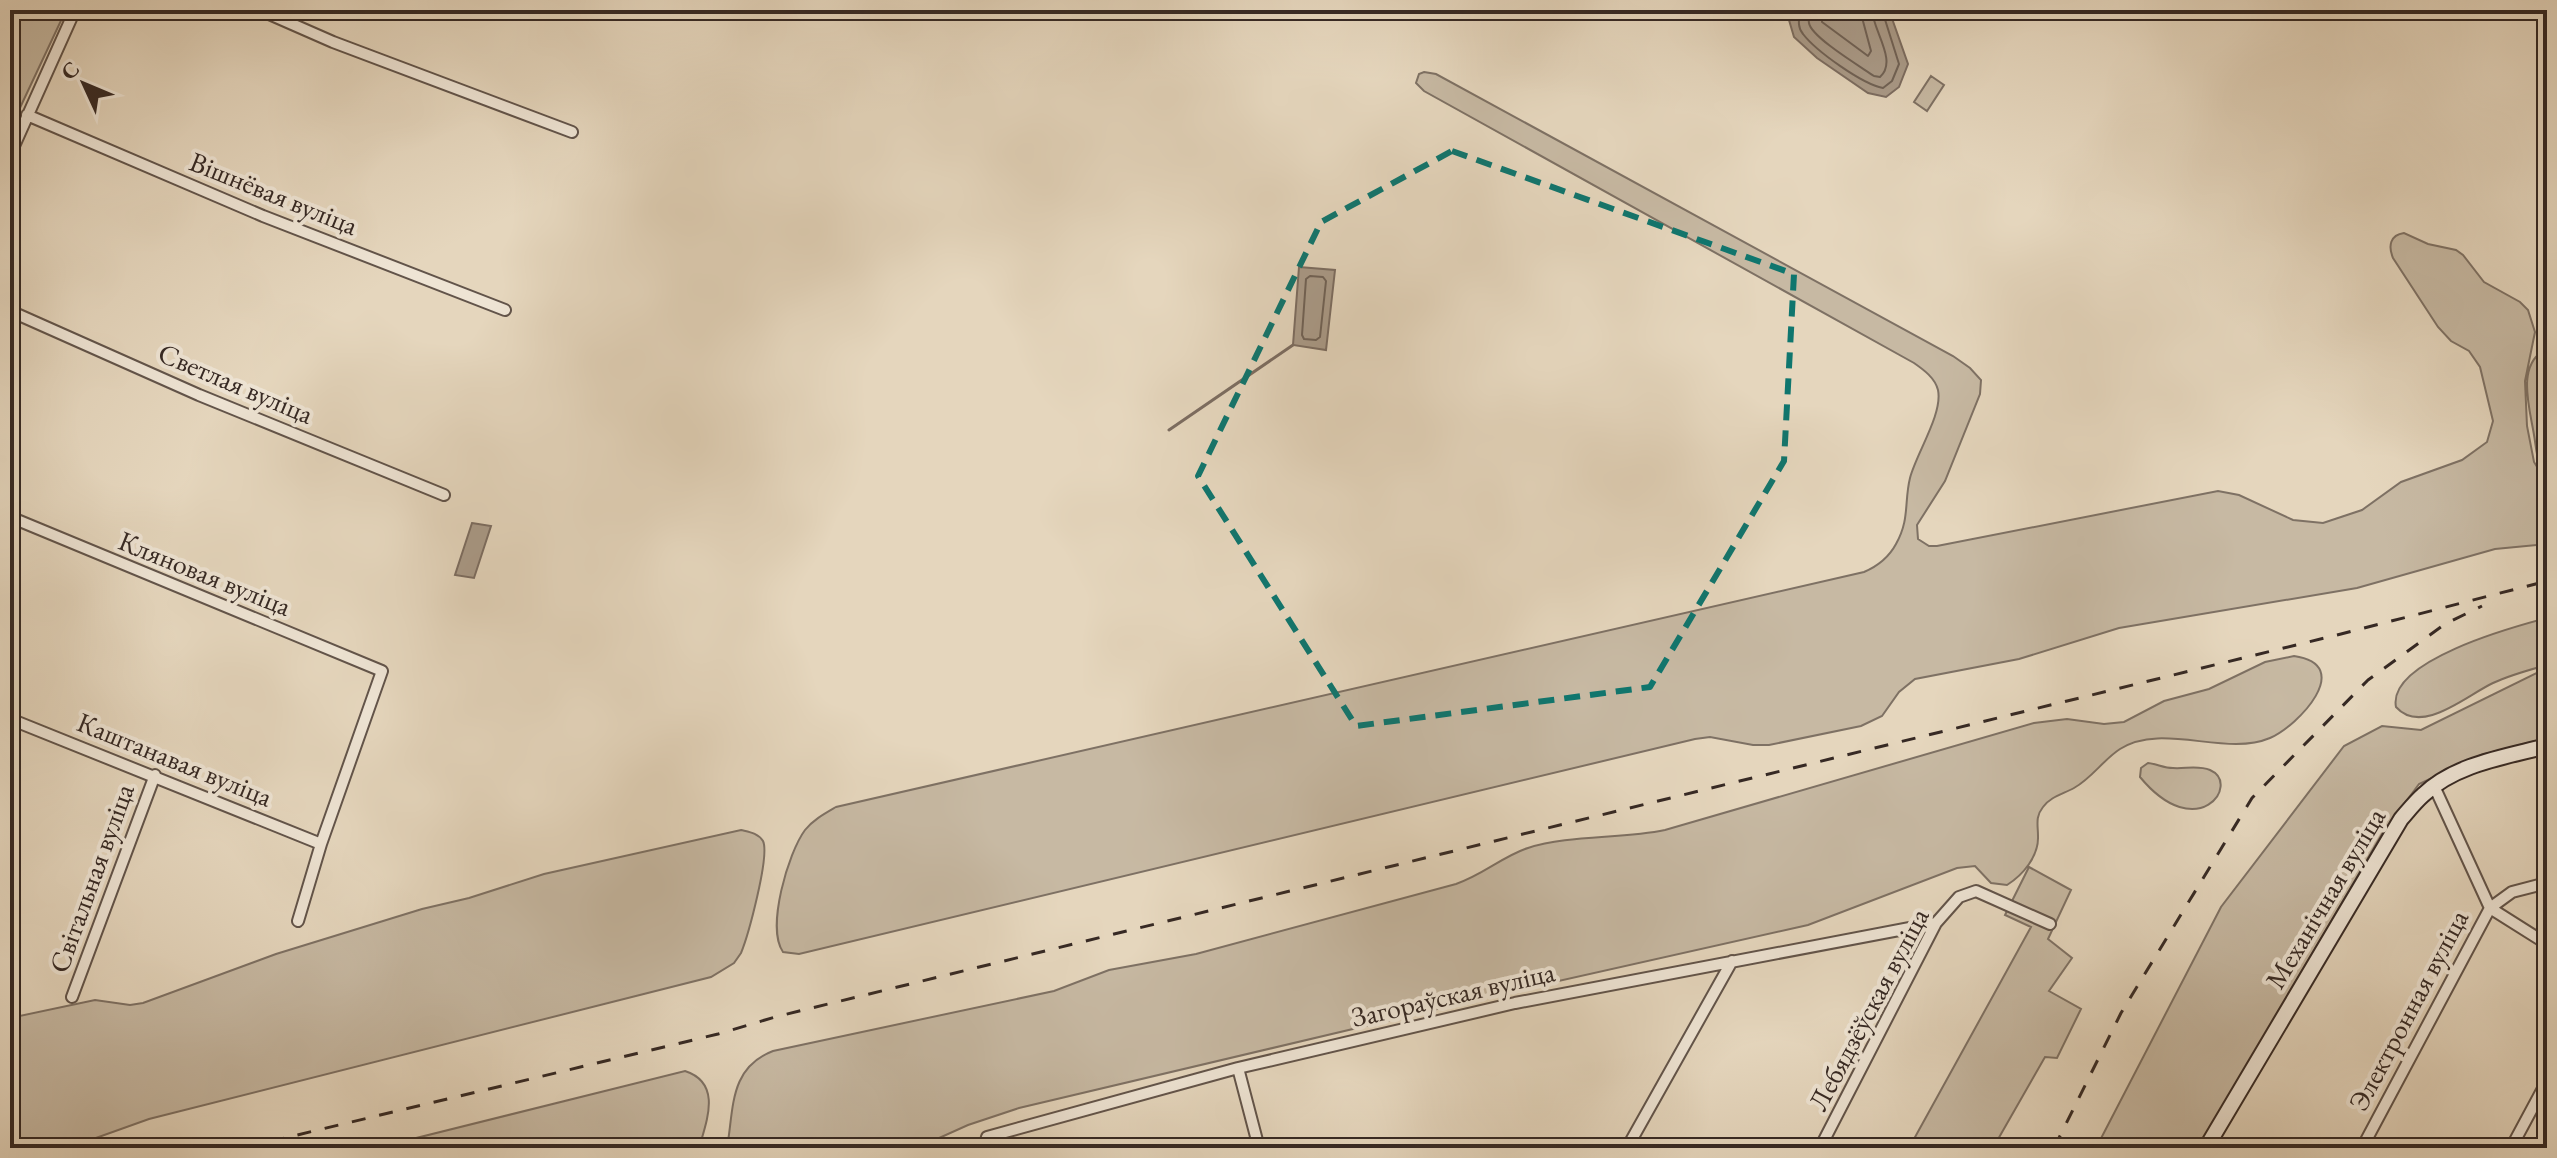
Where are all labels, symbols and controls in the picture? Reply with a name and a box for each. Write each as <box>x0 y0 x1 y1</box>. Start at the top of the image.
north arrow <box>44 44 124 124</box>
text: С <box>54 55 86 86</box>
street label: Вішнёвая вуліца <box>185 143 364 243</box>
street label: Светлая вуліца <box>153 334 320 432</box>
street label: Кляновая вуліца <box>113 522 297 624</box>
street label: Каштанавая вуліца <box>72 703 279 815</box>
street label: Світальная вуліца <box>40 778 142 977</box>
street label: Механічная вуліца <box>2257 800 2394 995</box>
street label: Лебядзёўская вуліца <box>1799 901 1937 1116</box>
street label: Электронная вуліца <box>2340 903 2477 1117</box>
street label: Загораўская вуліца <box>1348 953 1559 1035</box>

